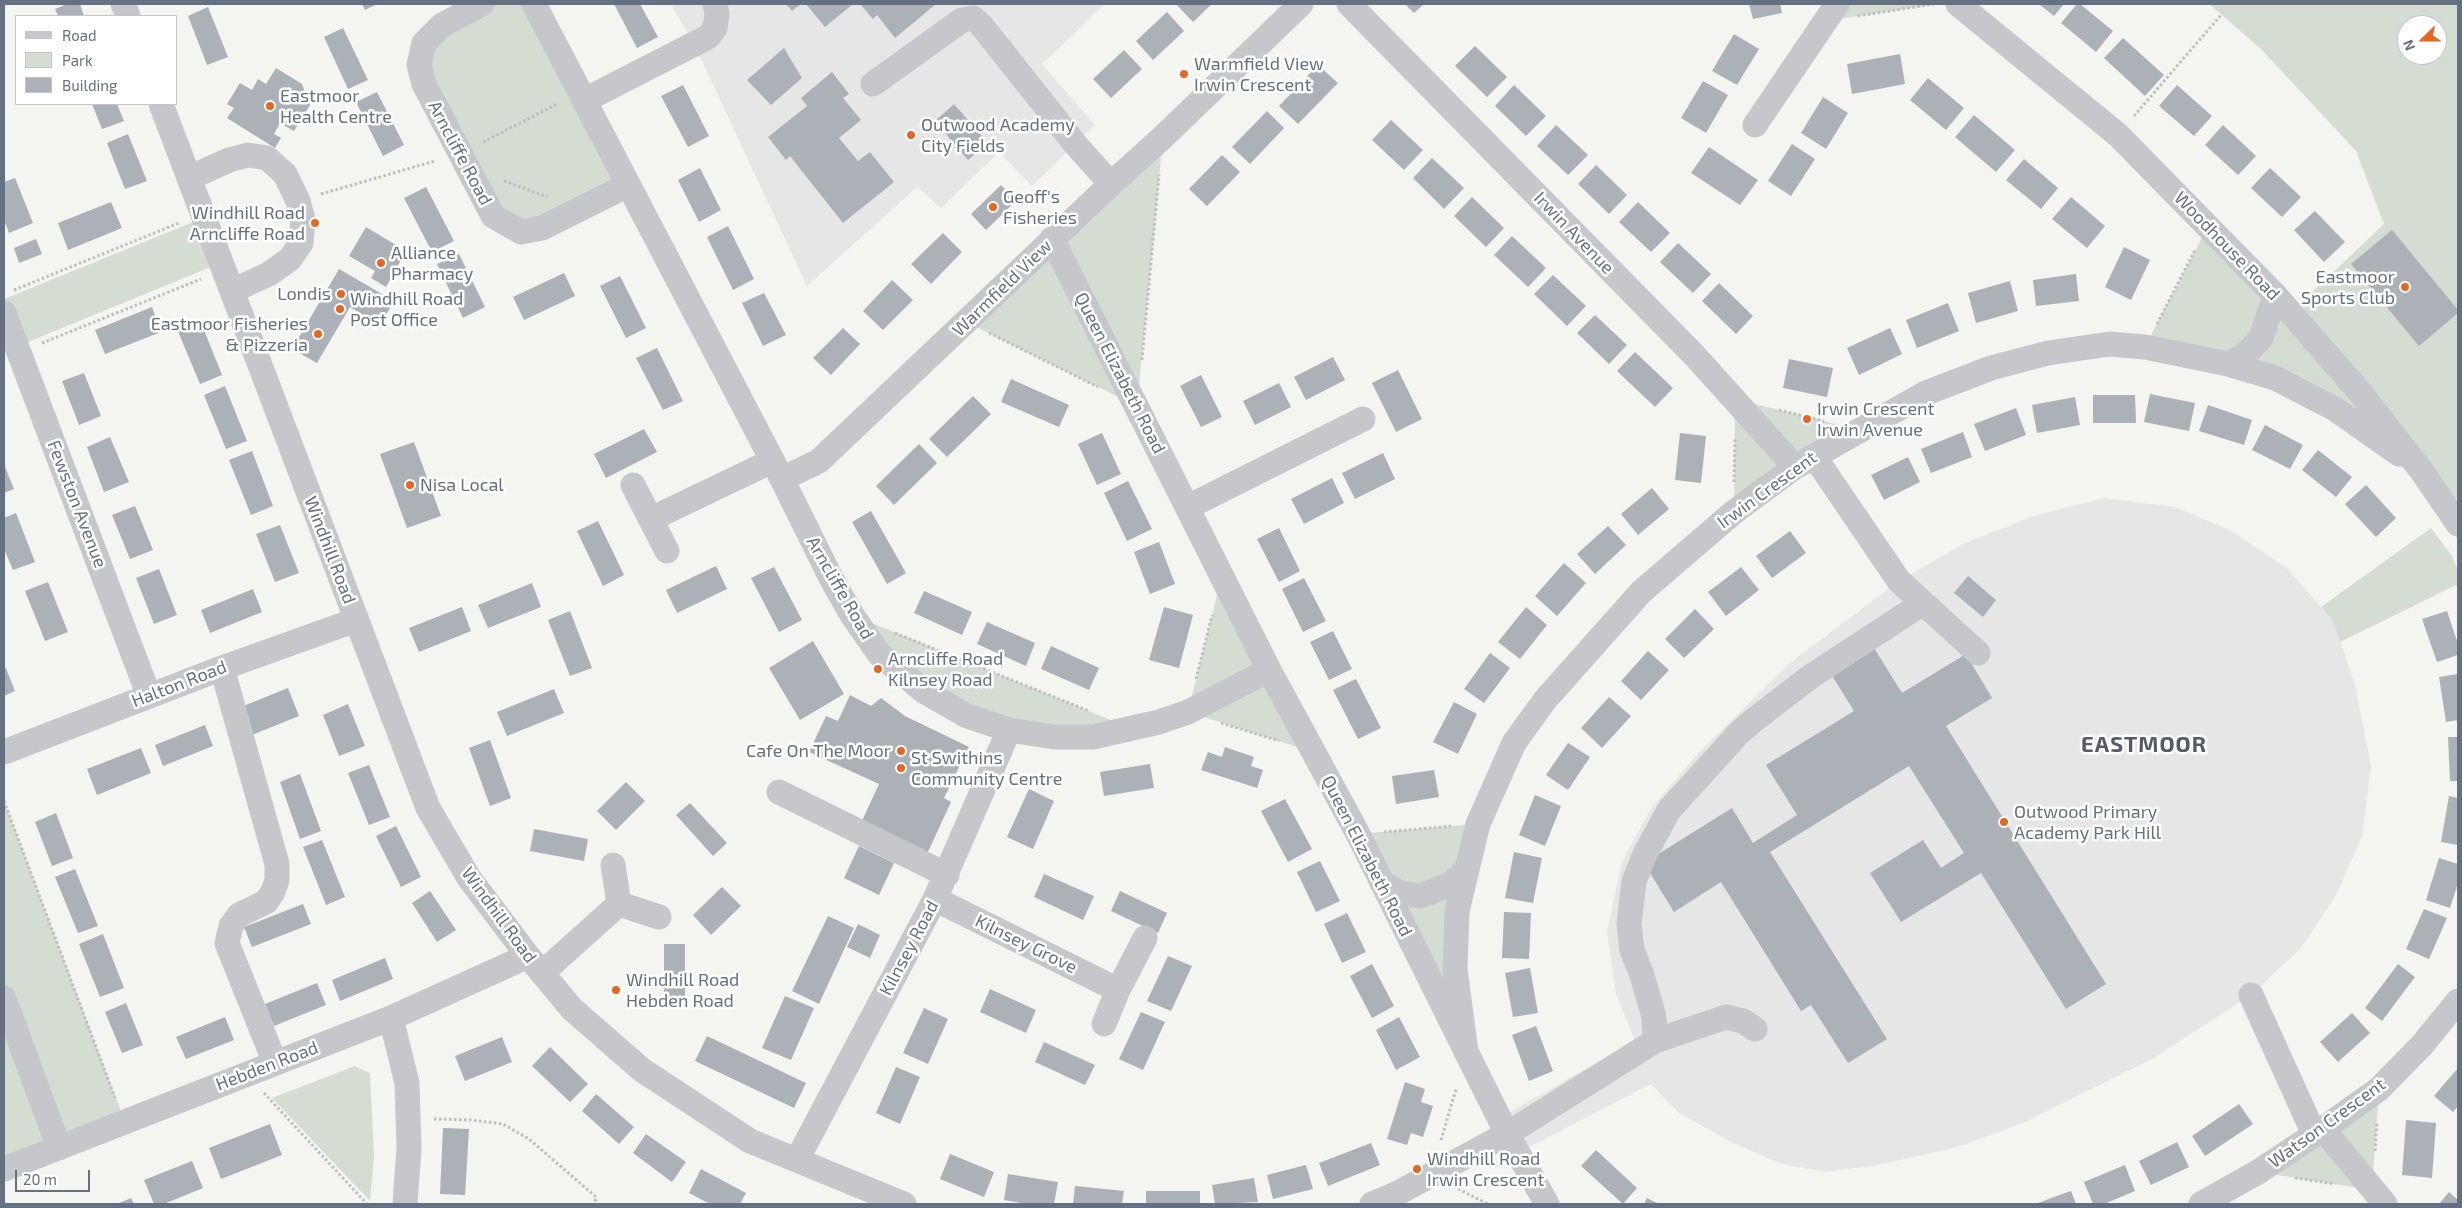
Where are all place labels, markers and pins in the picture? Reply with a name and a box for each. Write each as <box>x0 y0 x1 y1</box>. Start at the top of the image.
place label: Warmfield View Irwin Crescent <box>1194 53 1324 96</box>
marker: Warmfield View Irwin Crescent <box>1178 68 1190 80</box>
place label: Eastmoor Health Centre <box>280 85 392 128</box>
marker: Eastmoor Health Centre <box>264 100 276 112</box>
place label: Outwood Academy City Fields <box>921 114 1075 156</box>
marker: Outwood Academy City Fields <box>905 129 917 141</box>
place label: Geoff's Fisheries <box>1003 186 1077 228</box>
marker: Geoff's Fisheries <box>987 201 999 213</box>
place label: Windhill Road Arncliffe Road <box>190 202 305 244</box>
marker: Windhill Road Arncliffe Road <box>309 217 321 229</box>
place label: Alliance Pharmacy <box>391 242 473 284</box>
marker: Alliance Pharmacy <box>375 257 387 269</box>
place label: Eastmoor Sports Club <box>2301 266 2395 308</box>
marker: Eastmoor Sports Club <box>2399 281 2411 293</box>
place label: Londis <box>277 283 331 305</box>
marker: Londis <box>335 288 347 300</box>
place label: Windhill Road Post Office <box>350 288 463 330</box>
marker: Windhill Road Post Office <box>334 303 346 315</box>
place label: Eastmoor Fisheries & Pizzeria <box>151 313 308 356</box>
marker: Eastmoor Fisheries & Pizzeria <box>312 328 324 340</box>
place label: Irwin Crescent Irwin Avenue <box>1817 398 1934 440</box>
marker: Irwin Crescent Irwin Avenue <box>1801 413 1813 425</box>
place label: Nisa Local <box>420 474 504 496</box>
marker: Nisa Local <box>404 479 416 491</box>
place label: Arncliffe Road Kilnsey Road <box>888 648 1003 691</box>
marker: Arncliffe Road Kilnsey Road <box>872 663 884 675</box>
place label: Cafe On The Moor <box>746 740 891 762</box>
marker: Cafe On The Moor <box>895 745 907 757</box>
place label: St Swithins Community Centre <box>911 747 1062 790</box>
marker: St Swithins Community Centre <box>895 762 907 774</box>
place label: Outwood Primary Academy Park Hill <box>2014 801 2161 844</box>
marker: Outwood Primary Academy Park Hill <box>1998 816 2010 828</box>
place label: Windhill Road Hebden Road <box>626 969 739 1012</box>
marker: Windhill Road Hebden Road <box>610 984 622 996</box>
place label: Windhill Road Irwin Crescent <box>1427 1148 1544 1190</box>
marker: Windhill Road Irwin Crescent <box>1411 1163 1423 1175</box>

